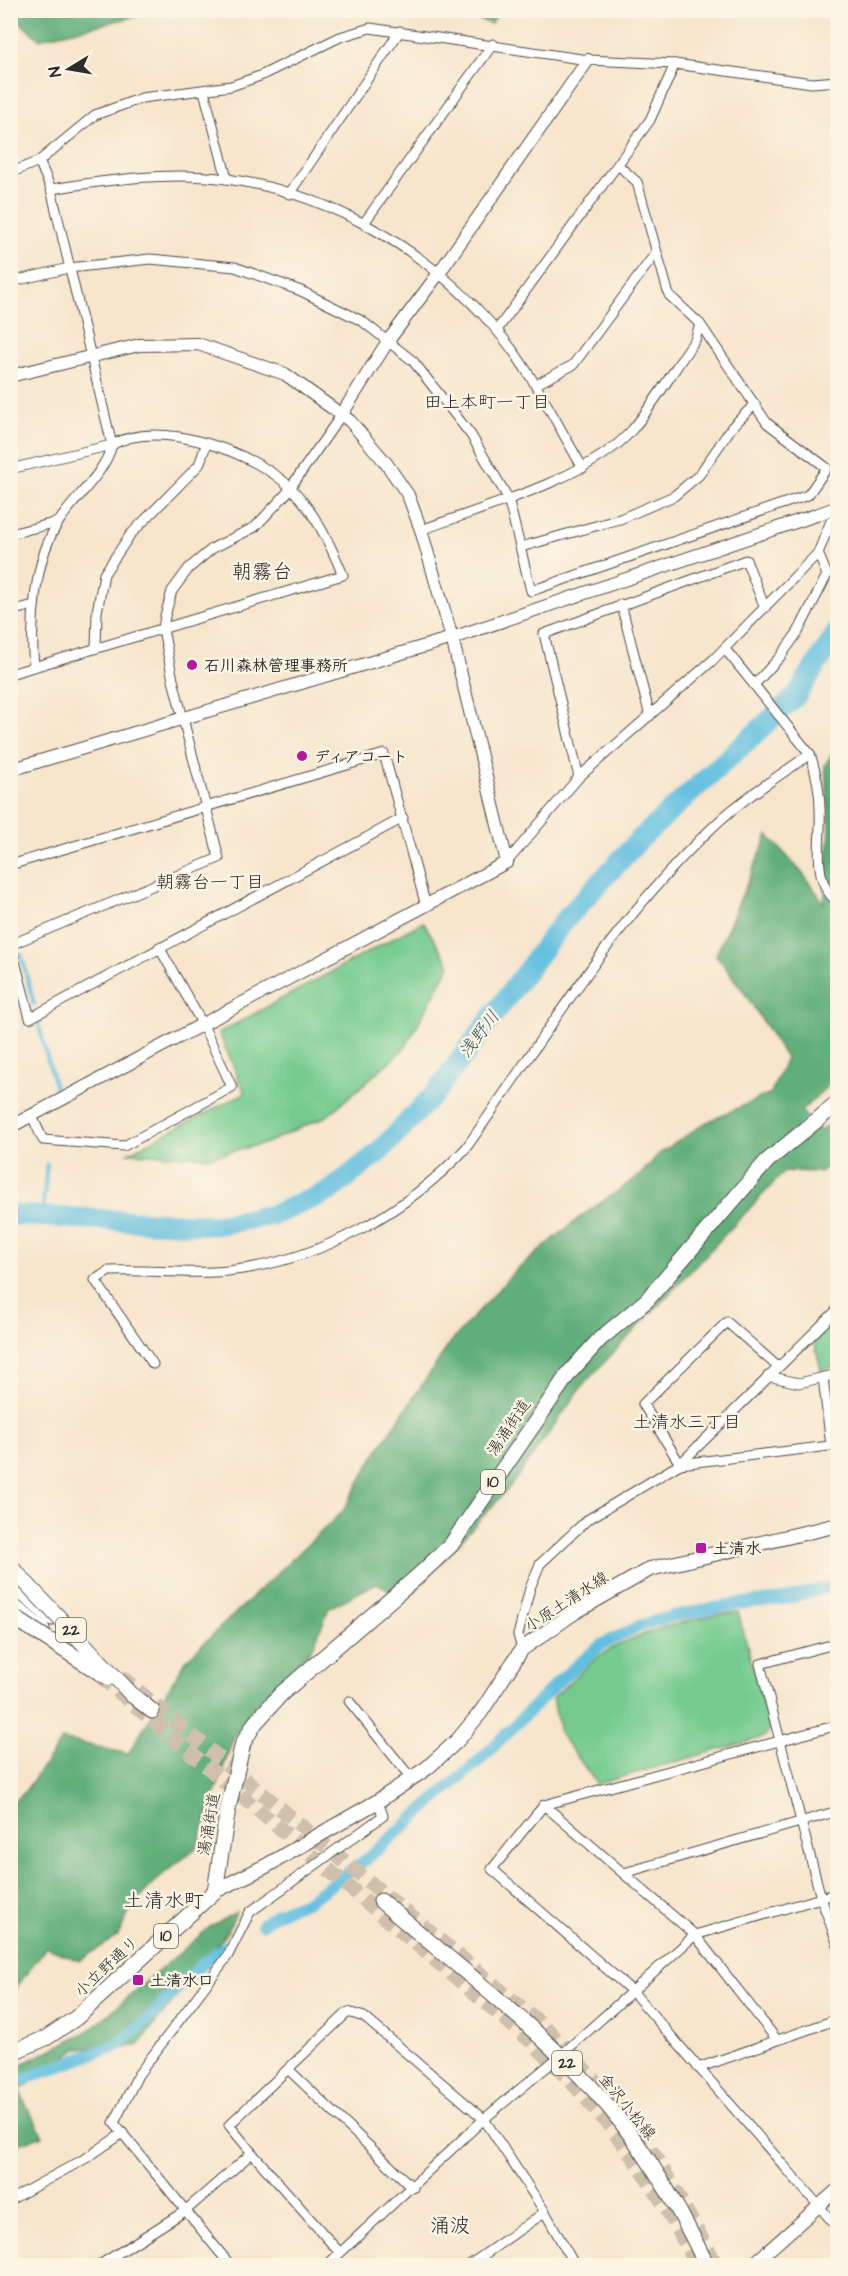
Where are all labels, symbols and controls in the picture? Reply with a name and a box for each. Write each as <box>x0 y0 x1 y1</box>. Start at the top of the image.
north arrow <box>39 39 99 99</box>
text: N <box>44 65 67 79</box>
district label: 田上本町一丁目 <box>424 390 550 415</box>
district label: 朝霧台 <box>232 558 292 586</box>
place label: 石川森林管理事務所 <box>204 655 348 677</box>
marker: 石川森林管理事務所 <box>185 658 199 672</box>
place label: ディアコート <box>314 746 408 768</box>
marker: ディアコート <box>295 749 309 763</box>
district label: 朝霧台一丁目 <box>156 870 264 895</box>
water label: 浅野川 <box>453 1005 506 1063</box>
street label: 湯涌街道 <box>482 1395 536 1460</box>
district label: 土清水三丁目 <box>633 1410 741 1435</box>
road number: 10 <box>481 1470 505 1494</box>
place label: 土清水 <box>713 1538 762 1560</box>
marker: 土清水 <box>694 1541 708 1555</box>
street label: 小原土清水線 <box>520 1566 613 1637</box>
road number: 22 <box>56 1618 86 1642</box>
street label: 湯涌街道 <box>193 1791 225 1858</box>
district label: 土清水町 <box>124 1887 204 1915</box>
road number: 10 <box>154 1924 178 1948</box>
street label: 小立野通り <box>70 1931 143 2002</box>
place label: 土清水口 <box>150 1970 214 1992</box>
marker: 土清水口 <box>131 1973 145 1987</box>
road number: 22 <box>552 2051 582 2075</box>
street label: 金沢小松線 <box>593 2069 661 2145</box>
district label: 涌波 <box>430 2212 470 2240</box>

